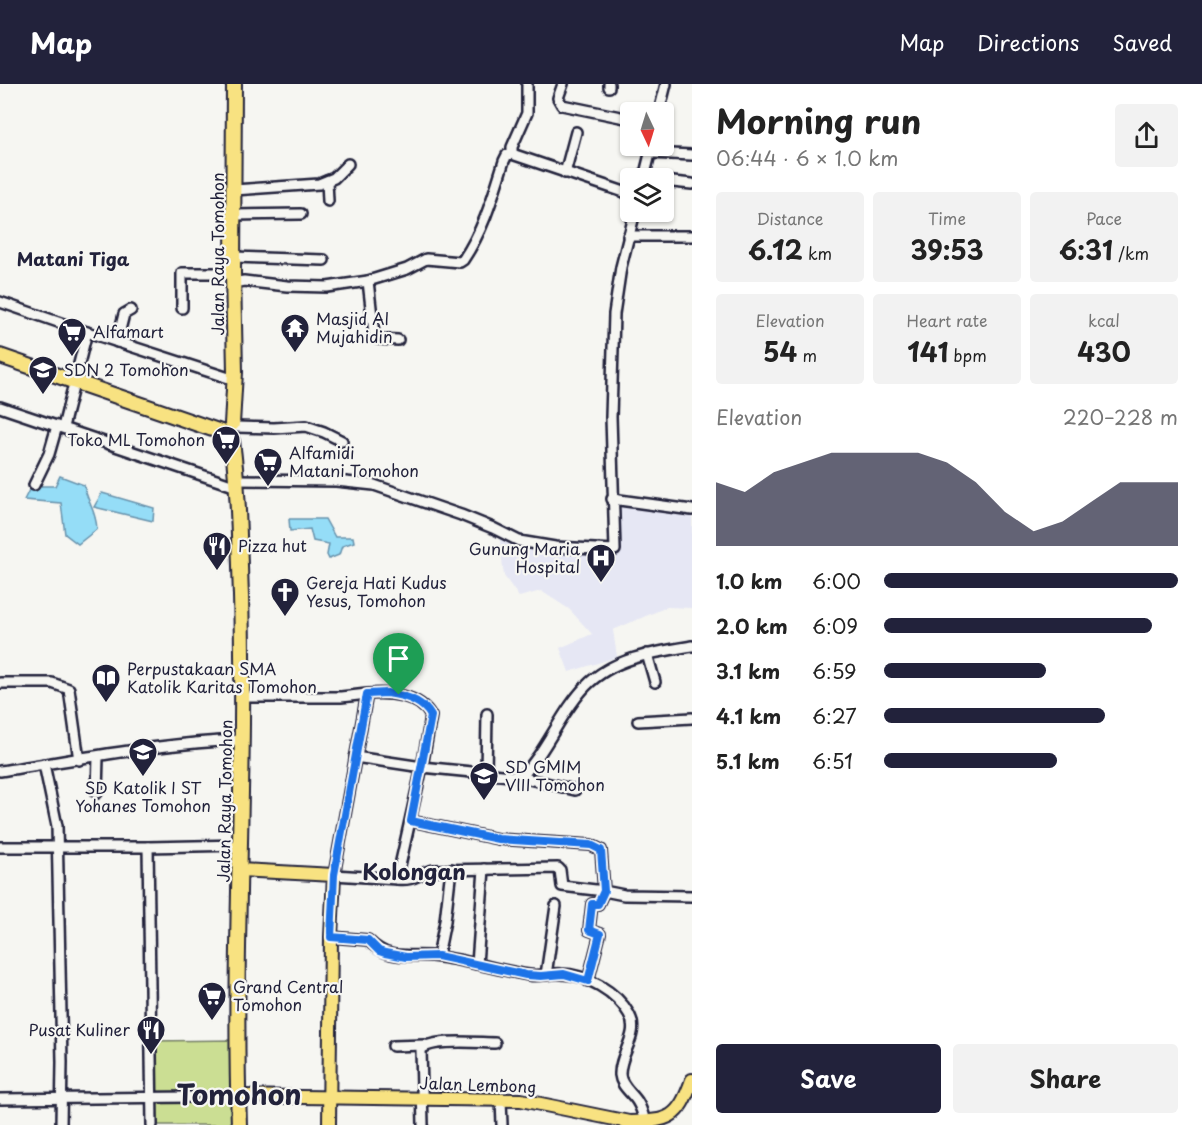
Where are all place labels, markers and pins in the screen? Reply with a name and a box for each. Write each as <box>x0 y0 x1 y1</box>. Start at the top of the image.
place label: Masjid Al Mujahidin <box>316 306 393 348</box>
temple icon: Masjid Al Mujahidin <box>279 312 311 354</box>
supermarket icon: Alfamart <box>56 316 88 358</box>
place label: Alfamart <box>93 319 164 343</box>
school or university icon: SDN 2 Tomohon <box>27 354 59 396</box>
place label: SDN 2 Tomohon <box>64 357 189 381</box>
supermarket icon: Toko ML Tomohon <box>210 424 242 466</box>
place label: Toko ML Tomohon <box>67 427 205 451</box>
place label: Alfamidi Matani Tomohon <box>289 440 419 482</box>
supermarket icon: Alfamidi Matani Tomohon <box>252 446 284 488</box>
restaurant icon: Pizza hut <box>201 530 233 572</box>
place label: Pizza hut <box>238 533 307 557</box>
place label: Gunung Maria Hospital <box>469 536 580 578</box>
hospital icon: Gunung Maria Hospital <box>585 542 617 584</box>
place label: Gereja Hati Kudus Yesus, Tomohon <box>306 570 447 612</box>
church icon: Gereja Hati Kudus Yesus, Tomohon <box>269 576 301 618</box>
pin <box>373 633 424 695</box>
place label: Perpustakaan SMA Katolik Karitas Tomohon <box>127 656 317 698</box>
library icon: Perpustakaan SMA Katolik Karitas Tomohon <box>90 662 122 704</box>
school or university icon: SD Katolik I ST Yohanes Tomohon <box>127 736 159 778</box>
place label: SD GMIM VIII Tomohon <box>505 754 605 796</box>
school or university icon: SD GMIM VIII Tomohon <box>468 760 500 802</box>
place label: SD Katolik I ST Yohanes Tomohon <box>75 775 211 817</box>
place label: Grand Central Tomohon <box>233 974 343 1016</box>
supermarket icon: Grand Central Tomohon <box>196 980 228 1022</box>
restaurant icon: Pusat Kuliner <box>135 1014 167 1056</box>
place label: Pusat Kuliner <box>28 1017 131 1041</box>

